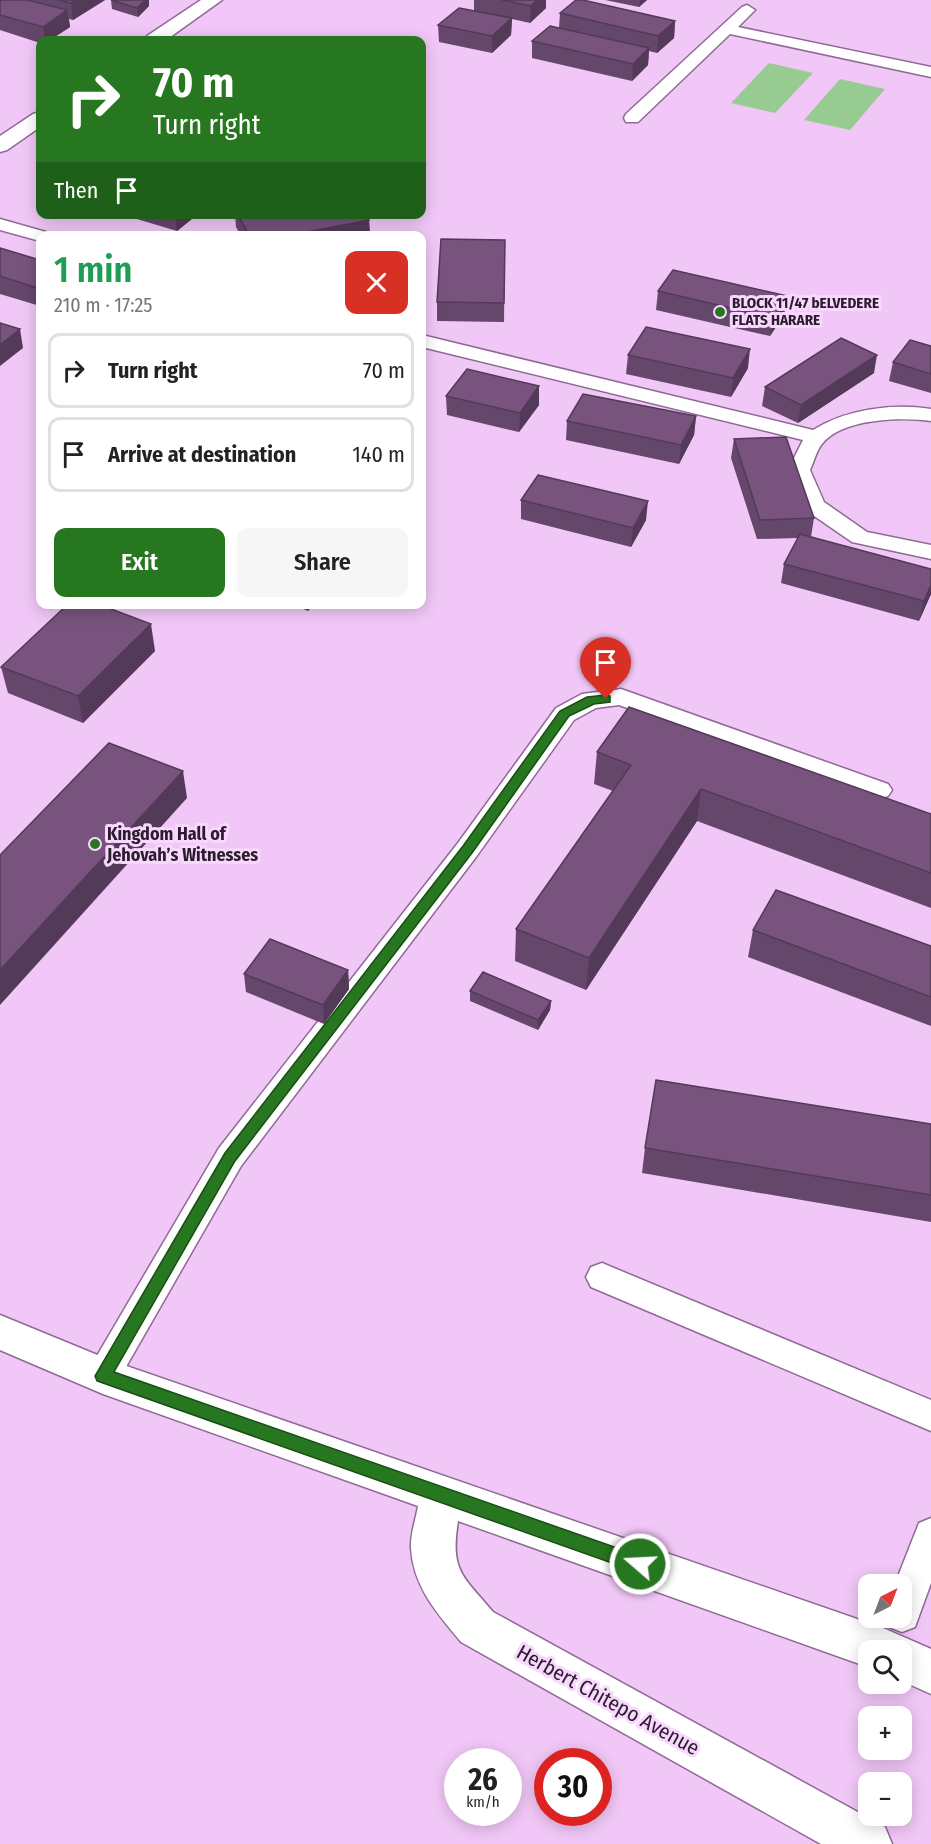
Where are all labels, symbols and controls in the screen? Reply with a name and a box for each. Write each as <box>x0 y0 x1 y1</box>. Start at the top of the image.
text: 70 m <box>153 58 234 108</box>
icon: right <box>54 60 132 138</box>
text: Turn right <box>153 109 261 141</box>
icon: arrive <box>110 174 143 207</box>
text: Then <box>54 177 98 204</box>
text: 1 min <box>54 248 132 292</box>
button: close <box>345 251 408 314</box>
text: 210 m · 17:25 <box>54 293 152 317</box>
place label: BLOCK 11/47 bELVEDERE FLATS HARARE <box>732 294 879 329</box>
marker: BLOCK 11/47 bELVEDERE FLATS HARARE <box>713 305 727 319</box>
icon: right <box>57 354 90 387</box>
text: Turn right <box>108 357 197 384</box>
text: 70 m <box>363 357 405 384</box>
icon: arrive <box>57 438 90 471</box>
text: Arrive at destination <box>108 441 296 468</box>
text: 140 m <box>352 441 405 468</box>
button: Exit <box>54 528 225 597</box>
button: Share <box>237 528 408 597</box>
pin <box>580 637 631 699</box>
icon: arrive <box>589 646 622 679</box>
place label: Kingdom Hall of Jehovah’s Witnesses <box>106 823 258 866</box>
marker: Kingdom Hall of Jehovah’s Witnesses <box>88 837 102 851</box>
position arrow <box>608 1532 672 1596</box>
north arrow <box>858 1574 912 1628</box>
map controls <box>858 1574 912 1826</box>
street label: Herbert Chitepo Avenue <box>512 1639 704 1761</box>
button: search <box>858 1640 912 1694</box>
button: + <box>858 1706 912 1760</box>
speed limit sign: 30 <box>534 1748 612 1826</box>
text: 26 <box>468 1762 498 1798</box>
button: − <box>858 1772 912 1826</box>
text: km/h <box>466 1793 500 1811</box>

